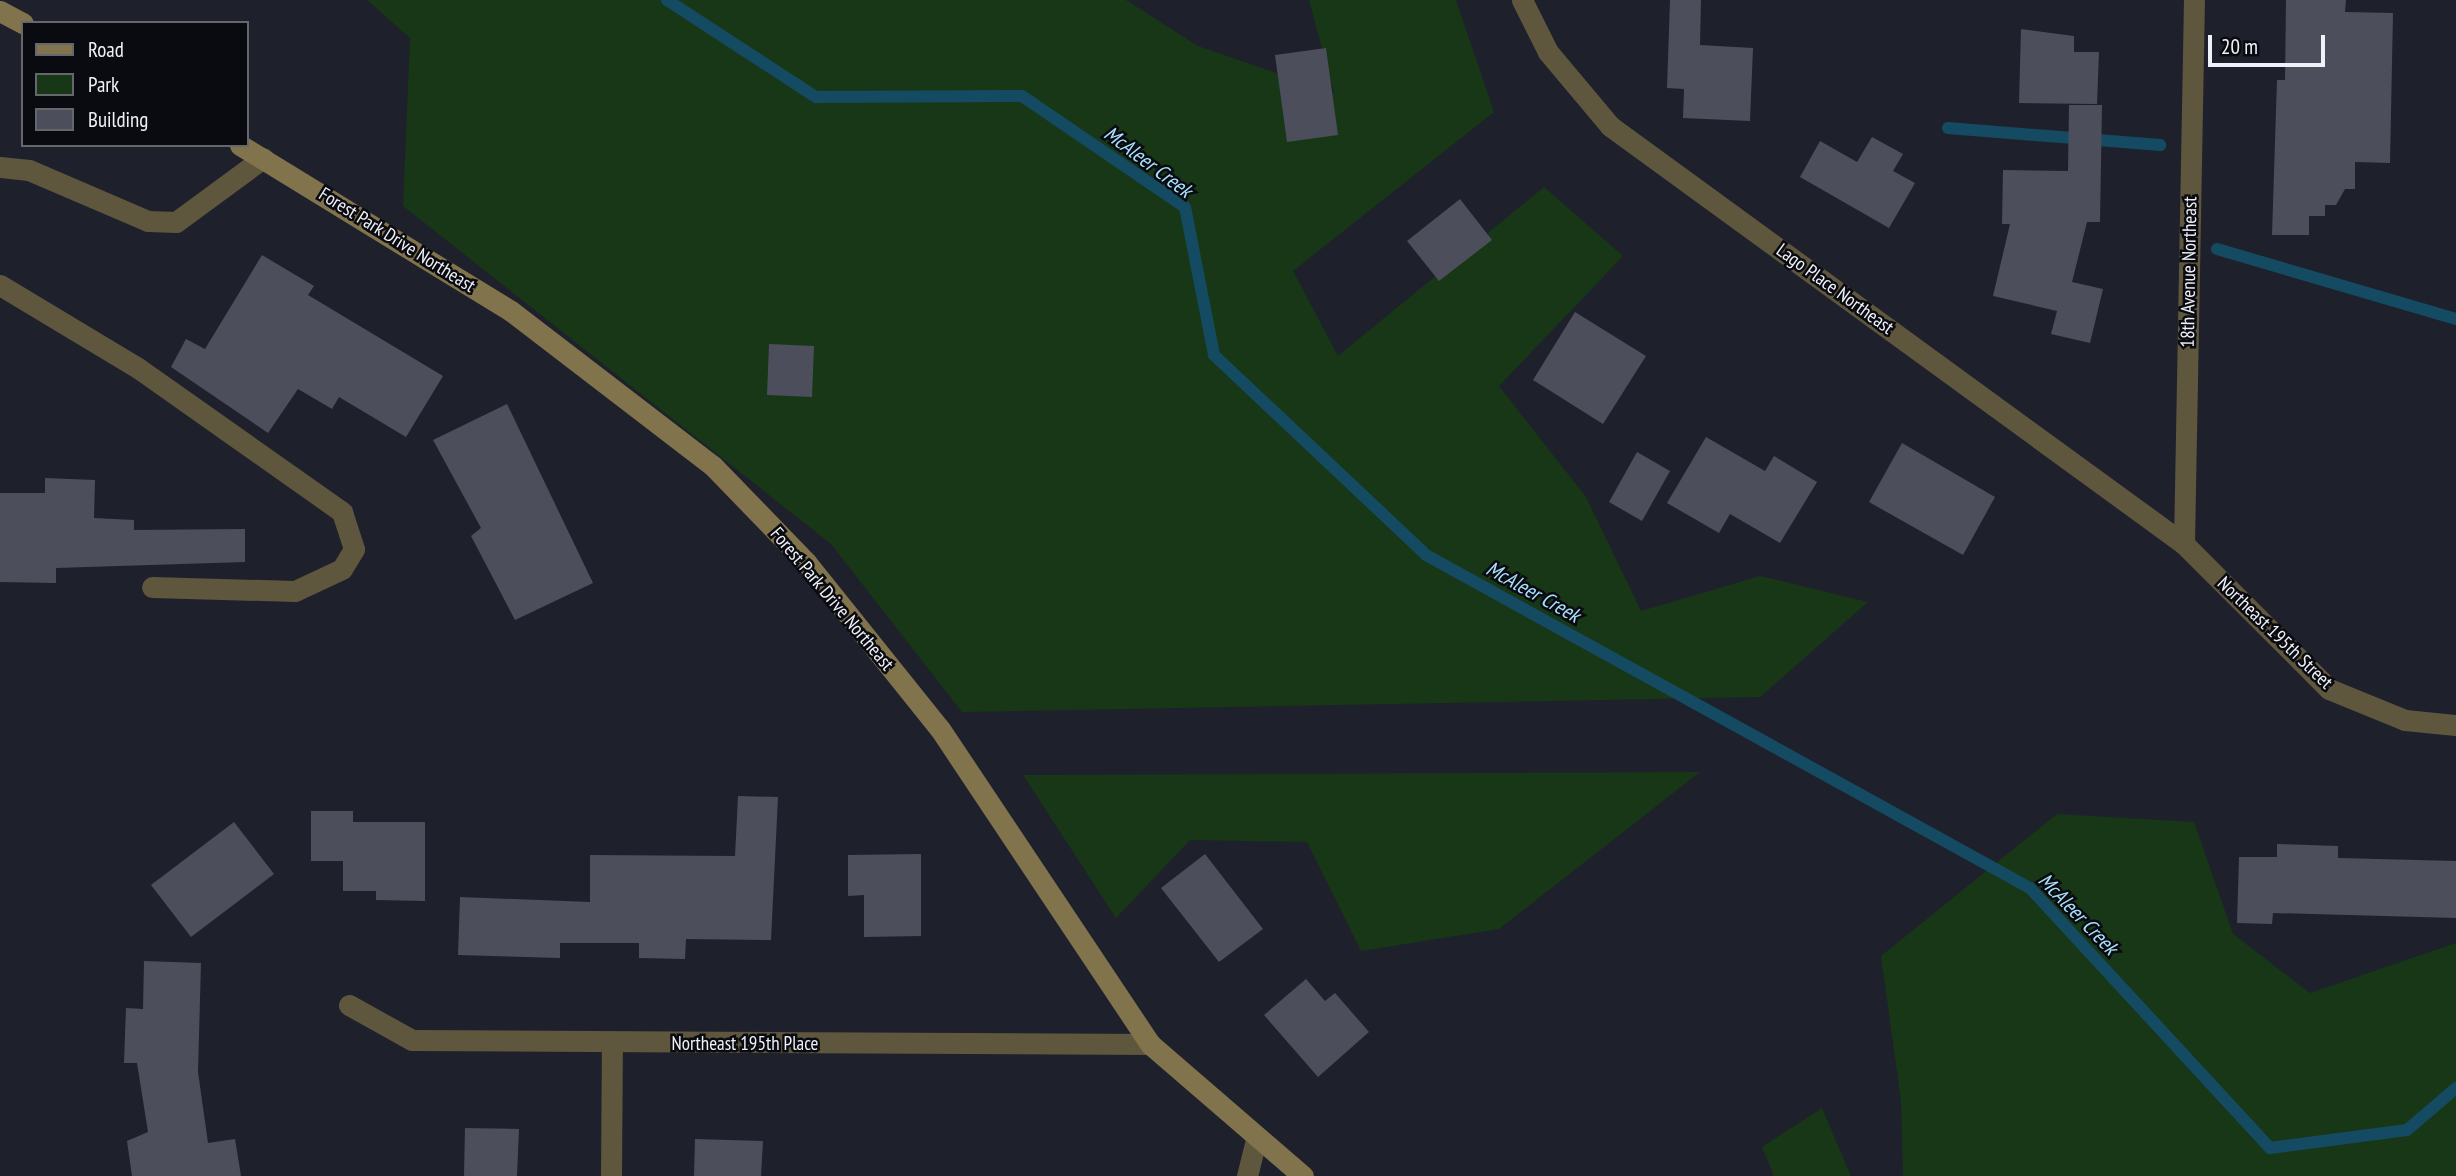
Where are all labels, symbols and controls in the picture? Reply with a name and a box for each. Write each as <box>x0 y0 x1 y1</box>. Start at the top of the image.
legend <box>21 21 248 147</box>
scale bar <box>2211 21 2328 65</box>
text: 20 m <box>2221 33 2258 60</box>
text: Road <box>88 36 124 63</box>
text: Park <box>88 71 119 98</box>
text: Building <box>88 106 148 133</box>
water label: McAleer Creek <box>1099 121 1197 203</box>
street label: Forest Park Drive Northeast <box>314 183 480 297</box>
street label: 18th Avenue Northeast <box>2176 196 2202 348</box>
street label: Lago Place Northeast <box>1772 239 1898 339</box>
street label: Forest Park Drive Northeast <box>765 523 899 675</box>
water label: McAleer Creek <box>1482 556 1584 628</box>
street label: Northeast 195th Street <box>2213 572 2337 694</box>
water label: McAleer Creek <box>2033 868 2123 960</box>
street label: Northeast 195th Place <box>672 1033 818 1055</box>

